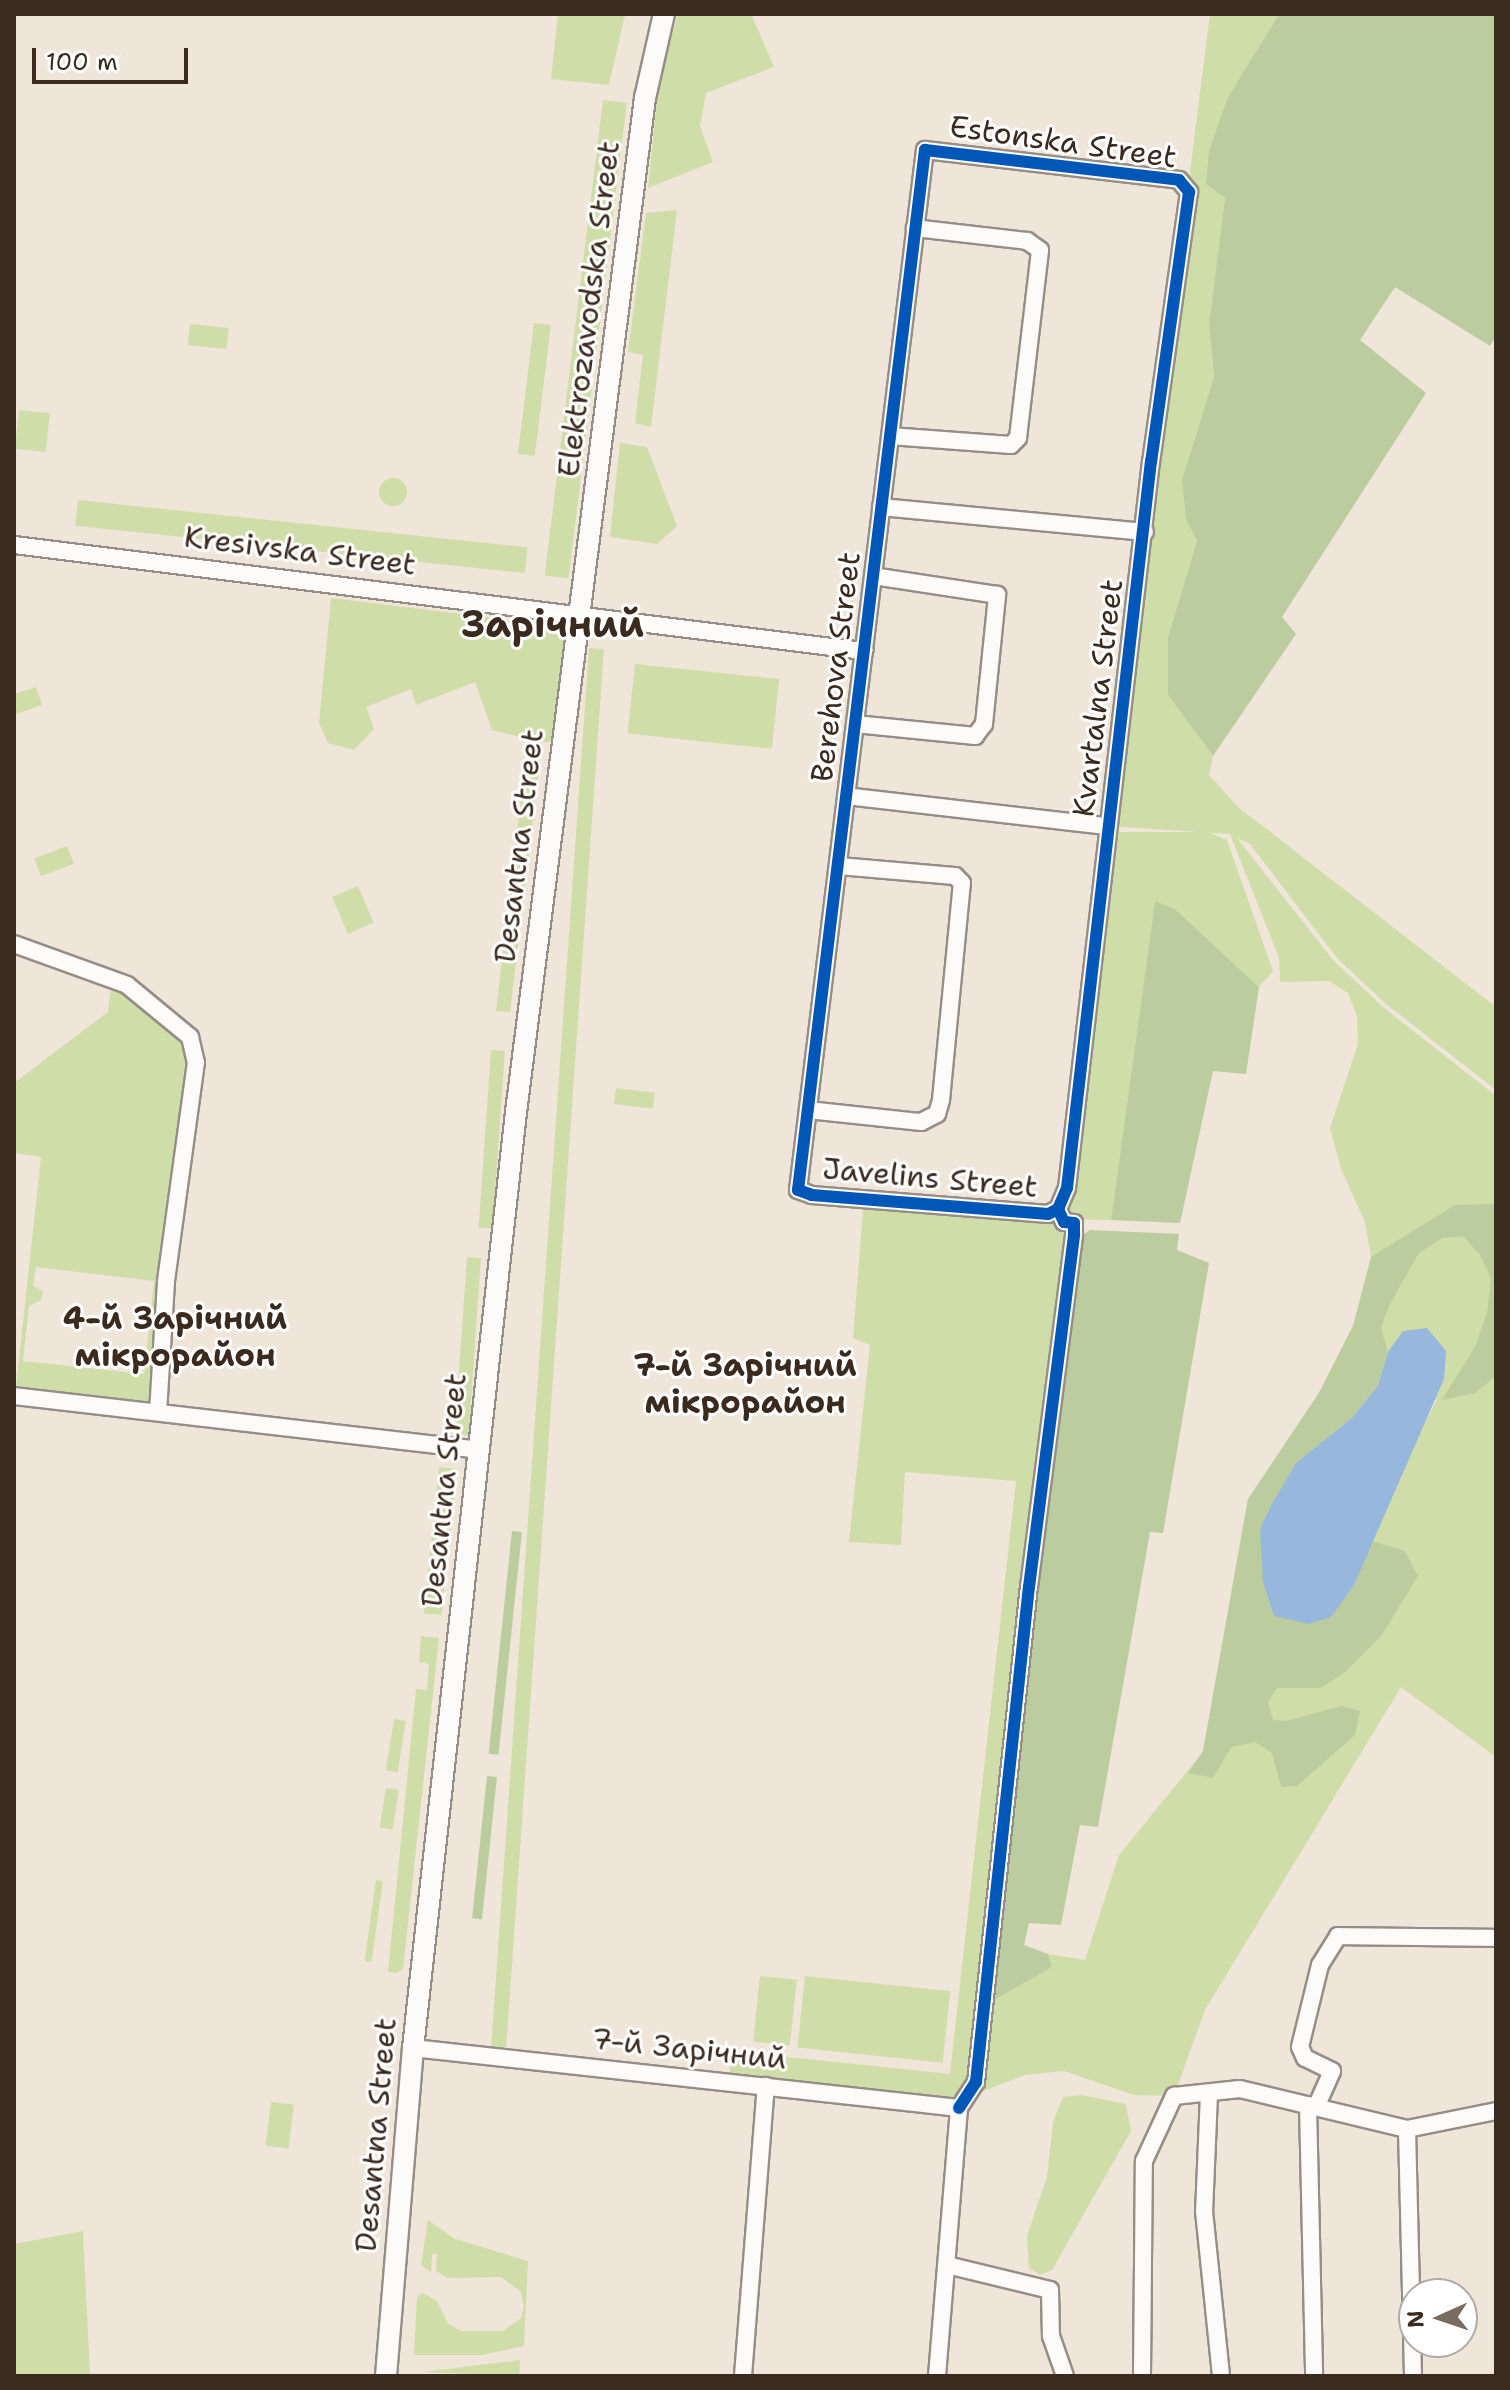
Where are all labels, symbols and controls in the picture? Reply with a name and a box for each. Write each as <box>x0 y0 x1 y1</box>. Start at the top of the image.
scale bar <box>36 32 192 82</box>
text: 100 m <box>46 46 118 78</box>
street label: Estonska Street <box>947 108 1179 176</box>
street label: Elektrozavodska Street <box>551 139 627 479</box>
street label: Kresivska Street <box>182 519 418 583</box>
street label: Berehova Street <box>804 550 868 784</box>
street label: Kvartalna Street <box>1066 577 1130 819</box>
district label: Зарічний <box>462 601 644 647</box>
street label: Desantna Street <box>487 727 551 965</box>
street label: Javelins Street <box>821 1151 1039 1205</box>
district label: 4-й Зарічний мікрорайон <box>63 1300 287 1375</box>
district label: 7-й Зарічний мікрорайон <box>633 1347 857 1422</box>
street label: Desantna Street <box>414 1371 474 1609</box>
street label: Desantna Street <box>348 2016 404 2254</box>
street label: 7-й Зарічний <box>590 2021 788 2077</box>
north arrow <box>1398 2278 1478 2358</box>
text: N <box>1401 2310 1430 2329</box>

